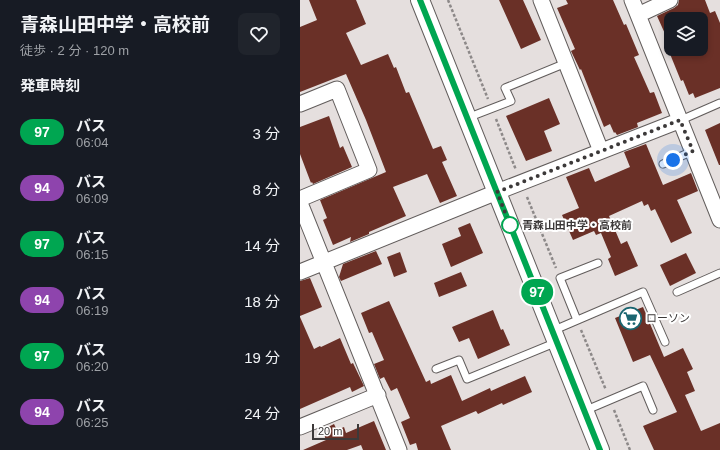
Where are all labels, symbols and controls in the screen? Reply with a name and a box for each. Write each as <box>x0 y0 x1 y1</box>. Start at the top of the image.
map controls <box>664 12 708 56</box>
button: layers <box>664 12 708 56</box>
button: heart <box>238 13 280 55</box>
text: 青森山田中学・高校前 <box>20 14 210 35</box>
text: 徒歩 · 2 分 · 120 m <box>20 43 129 58</box>
text: 発車時刻 <box>20 77 80 94</box>
text: バス <box>76 117 106 134</box>
text: 97 <box>34 124 50 140</box>
text: 3 分 <box>252 125 280 142</box>
text: 06:04 <box>76 135 109 150</box>
your location <box>663 150 683 170</box>
text: バス <box>76 173 106 190</box>
text: 94 <box>34 180 50 196</box>
text: 8 分 <box>252 181 280 198</box>
text: 06:09 <box>76 191 109 206</box>
marker: 青森山田中学・高校前 <box>501 216 519 234</box>
place label: 青森山田中学・高校前 <box>522 219 632 231</box>
text: バス <box>76 229 106 246</box>
text: 97 <box>34 236 50 252</box>
text: 14 分 <box>244 237 280 254</box>
text: 06:15 <box>76 247 109 262</box>
line badge: 97 <box>519 279 555 305</box>
text: 97 <box>529 284 545 300</box>
text: バス <box>76 285 106 302</box>
text: 94 <box>34 292 50 308</box>
text: 18 分 <box>244 293 280 310</box>
text: 06:19 <box>76 303 109 318</box>
supermarket icon: ローソン <box>617 305 643 331</box>
place label: ローソン <box>646 312 690 324</box>
text: バス <box>76 341 106 358</box>
text: 97 <box>34 348 50 364</box>
text: 19 分 <box>244 349 280 366</box>
text: 06:20 <box>76 359 109 374</box>
text: バス <box>76 397 106 414</box>
text: 94 <box>34 404 50 420</box>
text: 24 分 <box>244 405 280 422</box>
text: 06:25 <box>76 415 109 430</box>
scale bar <box>312 422 359 441</box>
text: 20 m <box>318 425 342 437</box>

